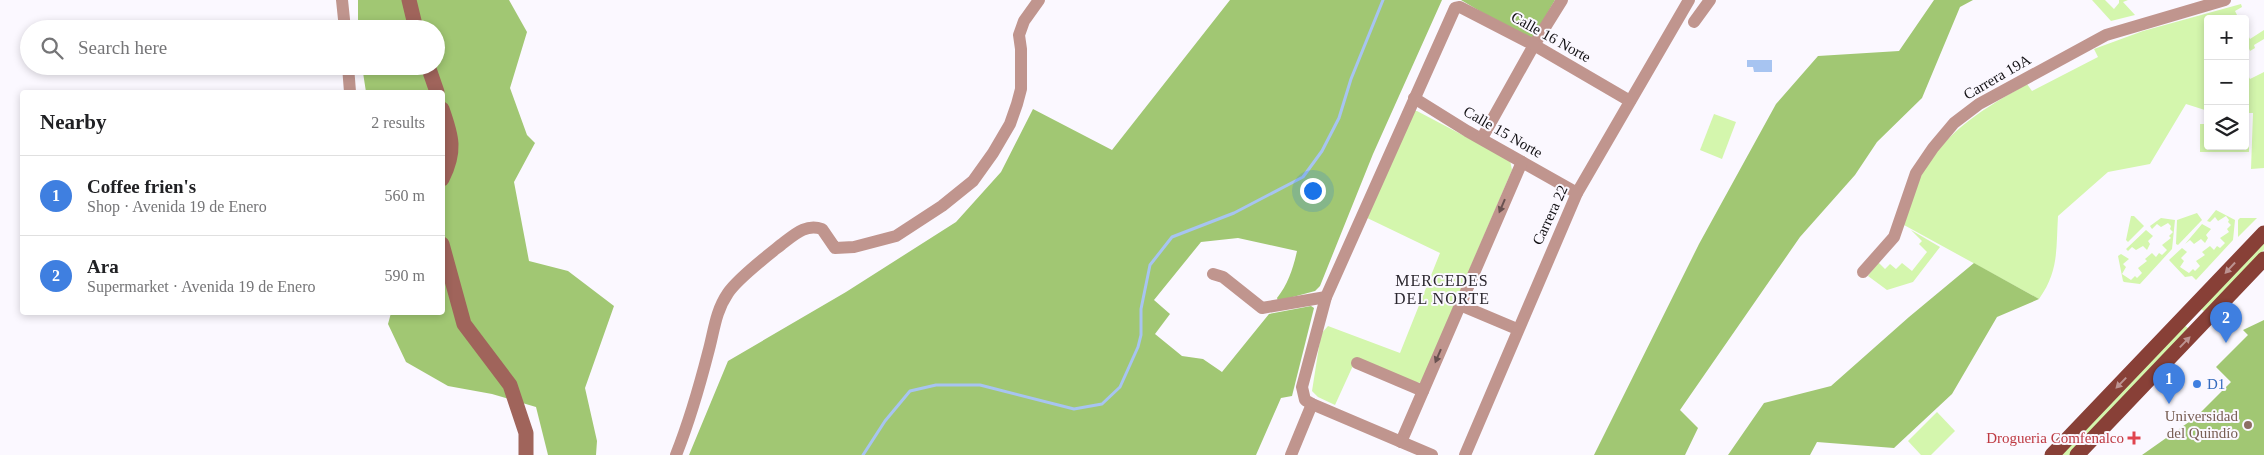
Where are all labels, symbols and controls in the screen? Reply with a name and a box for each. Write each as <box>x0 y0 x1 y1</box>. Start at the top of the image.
street label: Calle 16 Norte <box>1509 9 1594 66</box>
map controls <box>2204 15 2249 150</box>
button: + <box>2204 15 2249 60</box>
search box <box>20 20 445 75</box>
icon: search <box>38 34 66 62</box>
text: Search here <box>78 37 167 58</box>
street label: Carrera 19A <box>1961 51 2033 103</box>
button: − <box>2204 60 2249 105</box>
street label: Calle 15 Norte <box>1461 103 1546 161</box>
button: layers <box>2204 105 2249 150</box>
text: Nearby <box>40 110 107 134</box>
text: 2 results <box>371 114 425 131</box>
text: Coffee frien's <box>87 176 196 197</box>
your location <box>1300 178 1326 204</box>
street label: Carrera 22 <box>1529 183 1571 247</box>
text: 1 <box>52 187 60 204</box>
text: 560 m <box>385 187 425 204</box>
text: Shop · Avenida 19 de Enero <box>87 198 267 215</box>
one-way arrow <box>1498 199 1506 213</box>
text: Ara <box>87 256 119 277</box>
one-way arrow <box>2224 262 2236 274</box>
text: 2 <box>52 267 60 284</box>
text: 590 m <box>385 267 425 284</box>
district label: MERCEDES DEL NORTE <box>1394 272 1490 307</box>
text: Supermarket · Avenida 19 de Enero <box>87 278 316 295</box>
pin: 2 <box>2210 302 2242 343</box>
one-way arrow <box>2179 337 2191 349</box>
one-way arrow <box>1433 349 1441 363</box>
pin: 1 <box>2153 363 2185 404</box>
place label: D1 <box>2207 376 2225 392</box>
one-way arrow <box>2115 377 2127 389</box>
marker: D1 <box>2191 378 2203 390</box>
place label: Universidad del Quindío <box>2165 408 2238 441</box>
marker: Universidad del Quindío <box>2242 419 2254 431</box>
place label: Drogueria Comfenalco <box>1986 430 2124 446</box>
marker: Drogueria Comfenalco <box>2128 432 2140 444</box>

